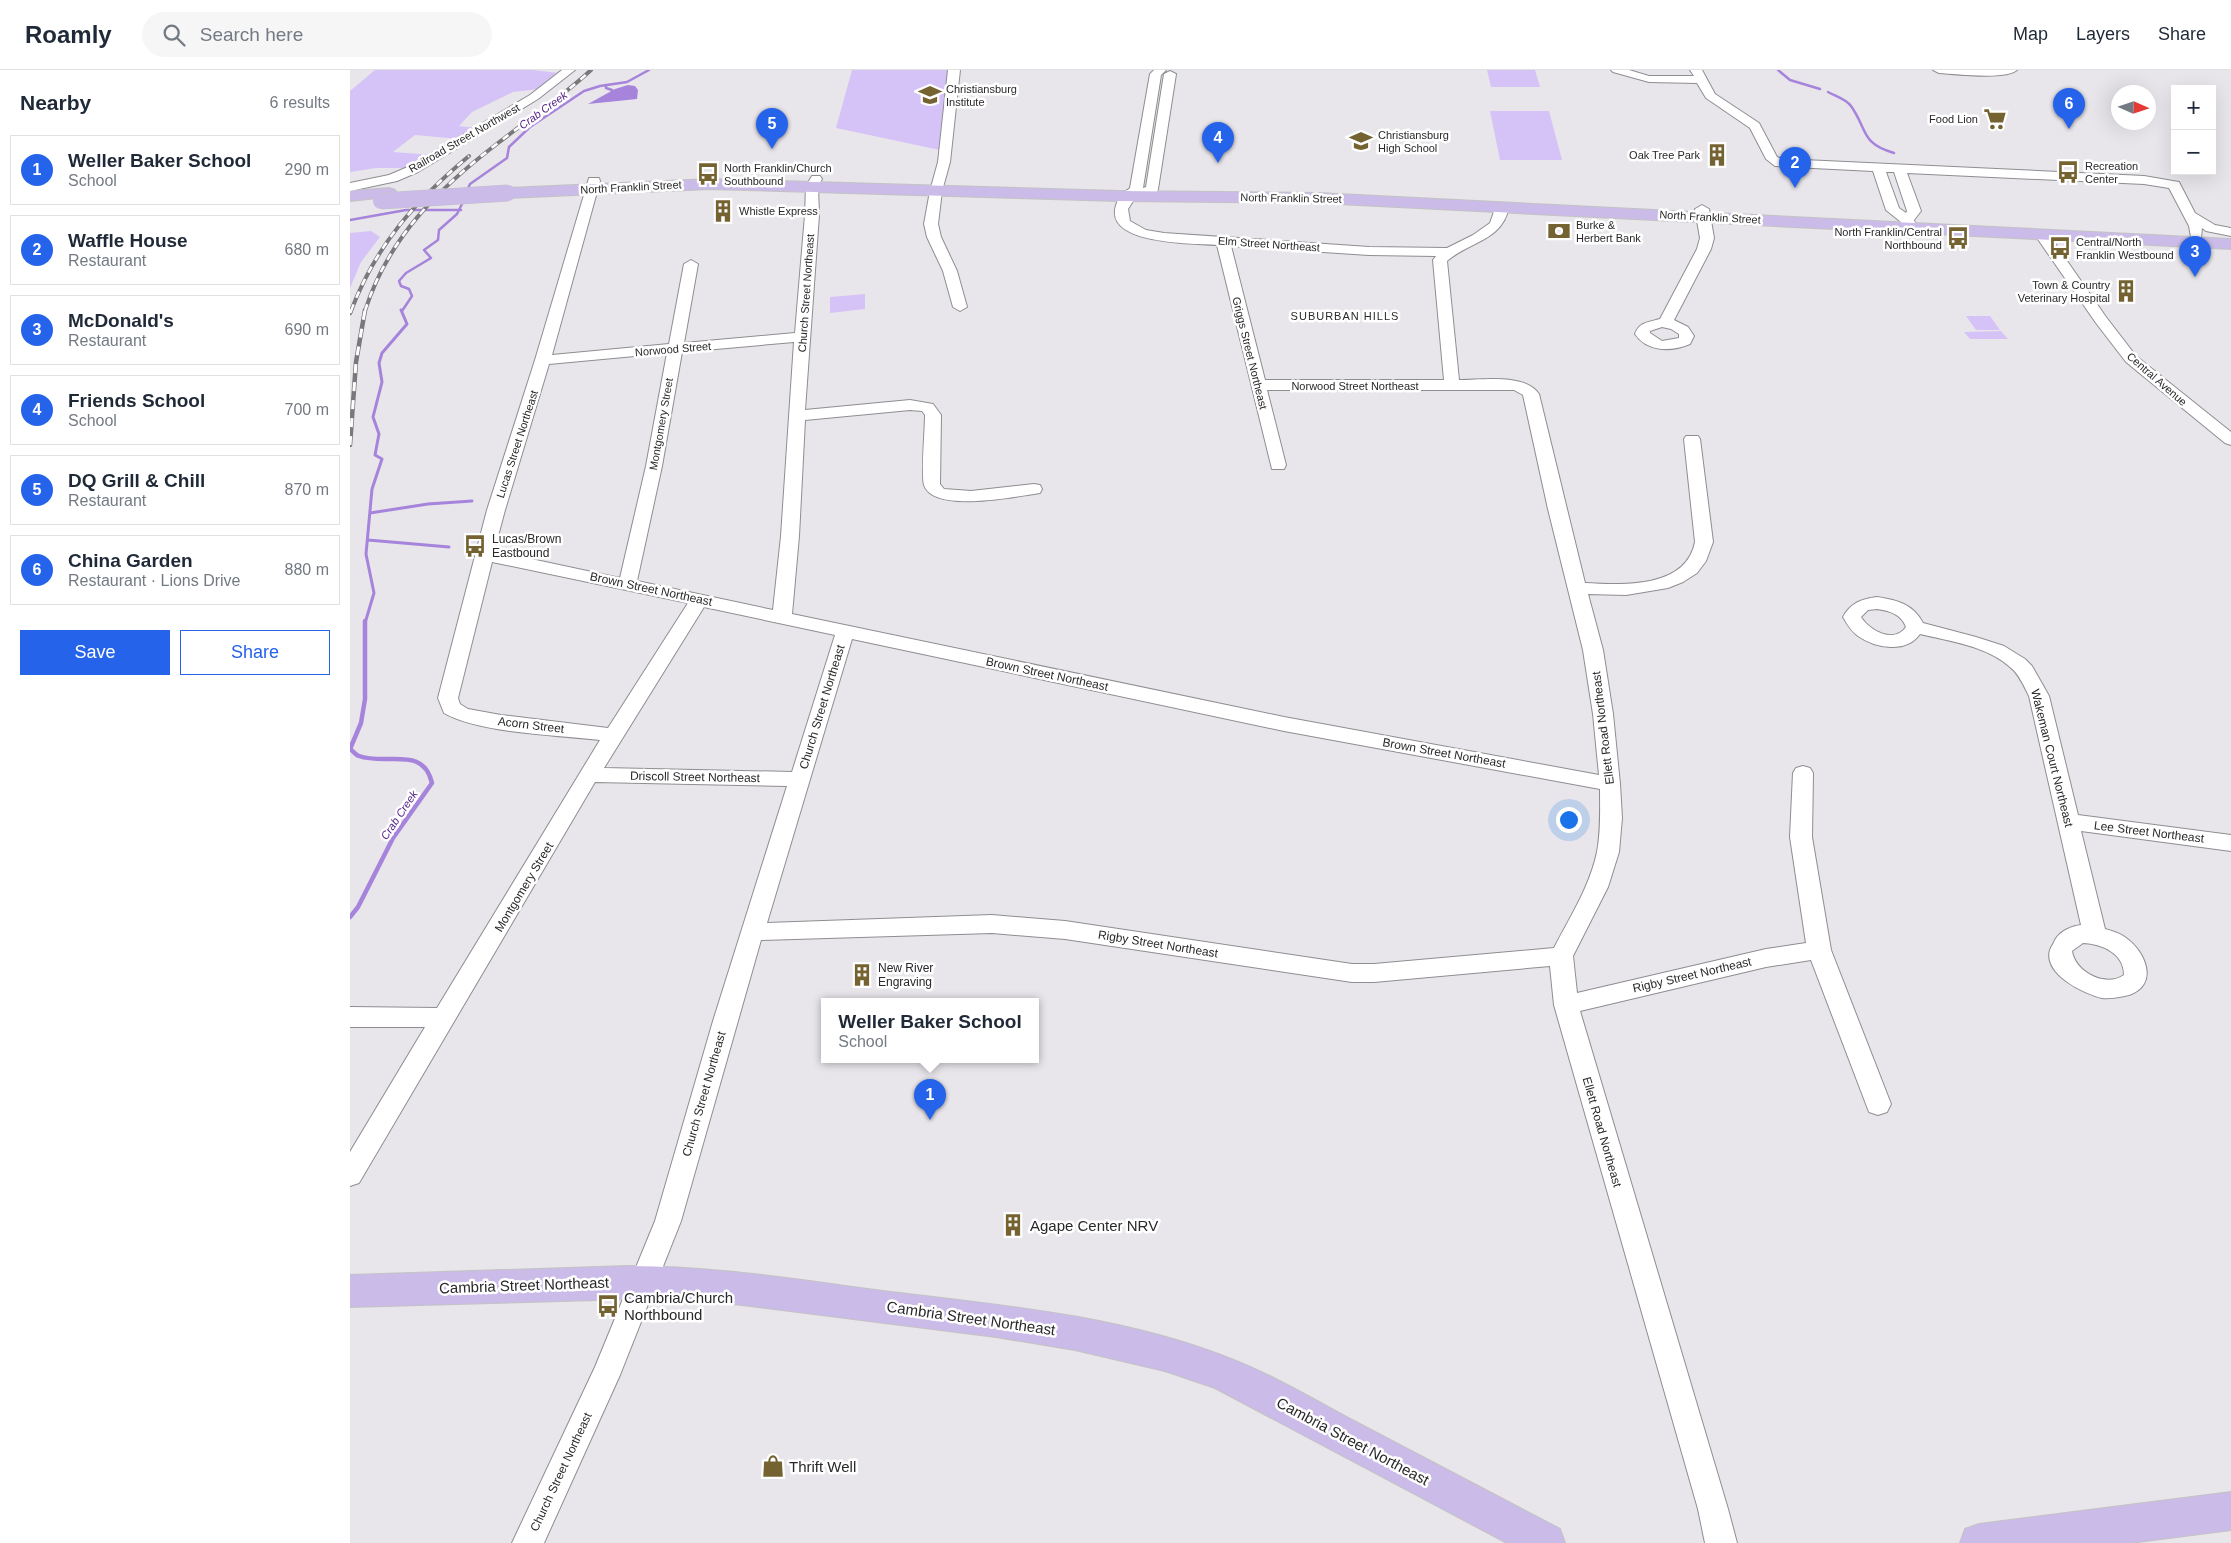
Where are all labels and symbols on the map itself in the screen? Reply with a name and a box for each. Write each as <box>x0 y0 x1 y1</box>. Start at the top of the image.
school or university icon: Christiansburg Institute <box>917 82 943 108</box>
place label: Christiansburg Institute <box>946 83 1017 108</box>
north arrow <box>2111 85 2156 130</box>
water label: Crab Creek <box>517 88 570 131</box>
pin: 6 <box>2053 88 2085 129</box>
street label: Railroad Street Northwest <box>406 101 522 175</box>
supermarket icon: Food Lion <box>1982 106 2008 132</box>
pin: 5 <box>756 108 788 149</box>
place label: Food Lion <box>1929 113 1978 125</box>
pin: 4 <box>1202 122 1234 163</box>
school or university icon: Christiansburg High School <box>1348 128 1374 154</box>
place label: Christiansburg High School <box>1378 129 1449 154</box>
building icon: Oak Tree Park <box>1704 142 1730 168</box>
pin: 2 <box>1779 147 1811 188</box>
place label: Oak Tree Park <box>1629 149 1700 161</box>
bus stop icon: Recreation Center <box>2055 159 2081 185</box>
place label: Recreation Center <box>2085 160 2138 185</box>
bus stop icon: North Franklin/Church Southbound <box>695 161 721 187</box>
place label: North Franklin/Church Southbound <box>724 162 832 187</box>
street label: North Franklin Street <box>580 178 682 196</box>
street label: North Franklin Street <box>1240 191 1342 205</box>
building icon: Whistle Express <box>710 198 736 224</box>
place label: Whistle Express <box>739 205 818 217</box>
street label: North Franklin Street <box>1659 208 1761 226</box>
bank icon: Burke & Herbert Bank <box>1546 218 1572 244</box>
place label: Burke & Herbert Bank <box>1576 219 1641 244</box>
bus stop icon: North Franklin/Central Northbound <box>1945 225 1971 251</box>
place label: North Franklin/Central Northbound <box>1834 226 1942 251</box>
street label: Church Street Northeast <box>796 233 816 353</box>
street label: Elm Street Northeast <box>1218 234 1320 254</box>
bus stop icon: Central/North Franklin Westbound <box>2047 235 2073 261</box>
place label: Central/North Franklin Westbound <box>2076 236 2174 261</box>
pin: 3 <box>2179 236 2211 277</box>
building icon: Town & Country Veterinary Hospital <box>2113 278 2139 304</box>
place label: Town & Country Veterinary Hospital <box>2018 279 2110 304</box>
street label: Griggs Street Northeast <box>1230 295 1270 411</box>
district label: SUBURBAN HILLS <box>1291 310 1399 322</box>
street label: Norwood Street <box>634 340 712 358</box>
street label: Central Avenue <box>2125 350 2189 408</box>
street label: Montgomery Street <box>647 377 675 471</box>
street label: Norwood Street Northeast <box>1291 380 1419 392</box>
street label: Lucas Street Northeast <box>494 389 540 499</box>
place label: Lucas/Brown Eastbound <box>492 532 561 560</box>
bus stop icon: Lucas/Brown Eastbound <box>462 533 488 559</box>
street label: Brown Street Northeast <box>589 569 714 609</box>
street label: Church Street Northeast <box>796 642 848 771</box>
street label: Brown Street Northeast <box>985 654 1110 694</box>
street label: Ellett Road Northeast <box>1589 670 1617 785</box>
street label: Wakeman Court Northeast <box>2028 688 2076 829</box>
street label: Acorn Street <box>497 714 566 736</box>
street label: Brown Street Northeast <box>1381 735 1507 771</box>
street label: Driscoll Street Northeast <box>630 769 761 785</box>
water label: Crab Creek <box>378 788 420 842</box>
your location <box>1556 807 1582 833</box>
street label: Lee Street Northeast <box>2093 818 2205 846</box>
street label: Montgomery Street <box>492 839 557 934</box>
street label: Rigby Street Northeast <box>1097 928 1220 961</box>
street label: Rigby Street Northeast <box>1631 954 1753 995</box>
place label: New River Engraving <box>878 961 933 989</box>
building icon: New River Engraving <box>849 962 875 988</box>
street label: Church Street Northeast <box>679 1029 729 1158</box>
street label: Ellett Road Northeast <box>1580 1075 1625 1189</box>
pin: 1 <box>914 1079 946 1120</box>
building icon: Agape Center NRV <box>1000 1212 1026 1238</box>
place label: Agape Center NRV <box>1030 1217 1158 1234</box>
street label: Cambria Street Northeast <box>439 1274 610 1296</box>
place label: Cambria/Church Northbound <box>624 1289 733 1323</box>
bus stop icon: Cambria/Church Northbound <box>595 1293 621 1319</box>
street label: Cambria Street Northeast <box>886 1298 1057 1338</box>
street label: Cambria Street Northeast <box>1274 1394 1433 1489</box>
street label: Church Street Northeast <box>527 1410 595 1534</box>
shop icon: Thrift Well <box>760 1453 786 1479</box>
place label: Thrift Well <box>789 1458 856 1475</box>

